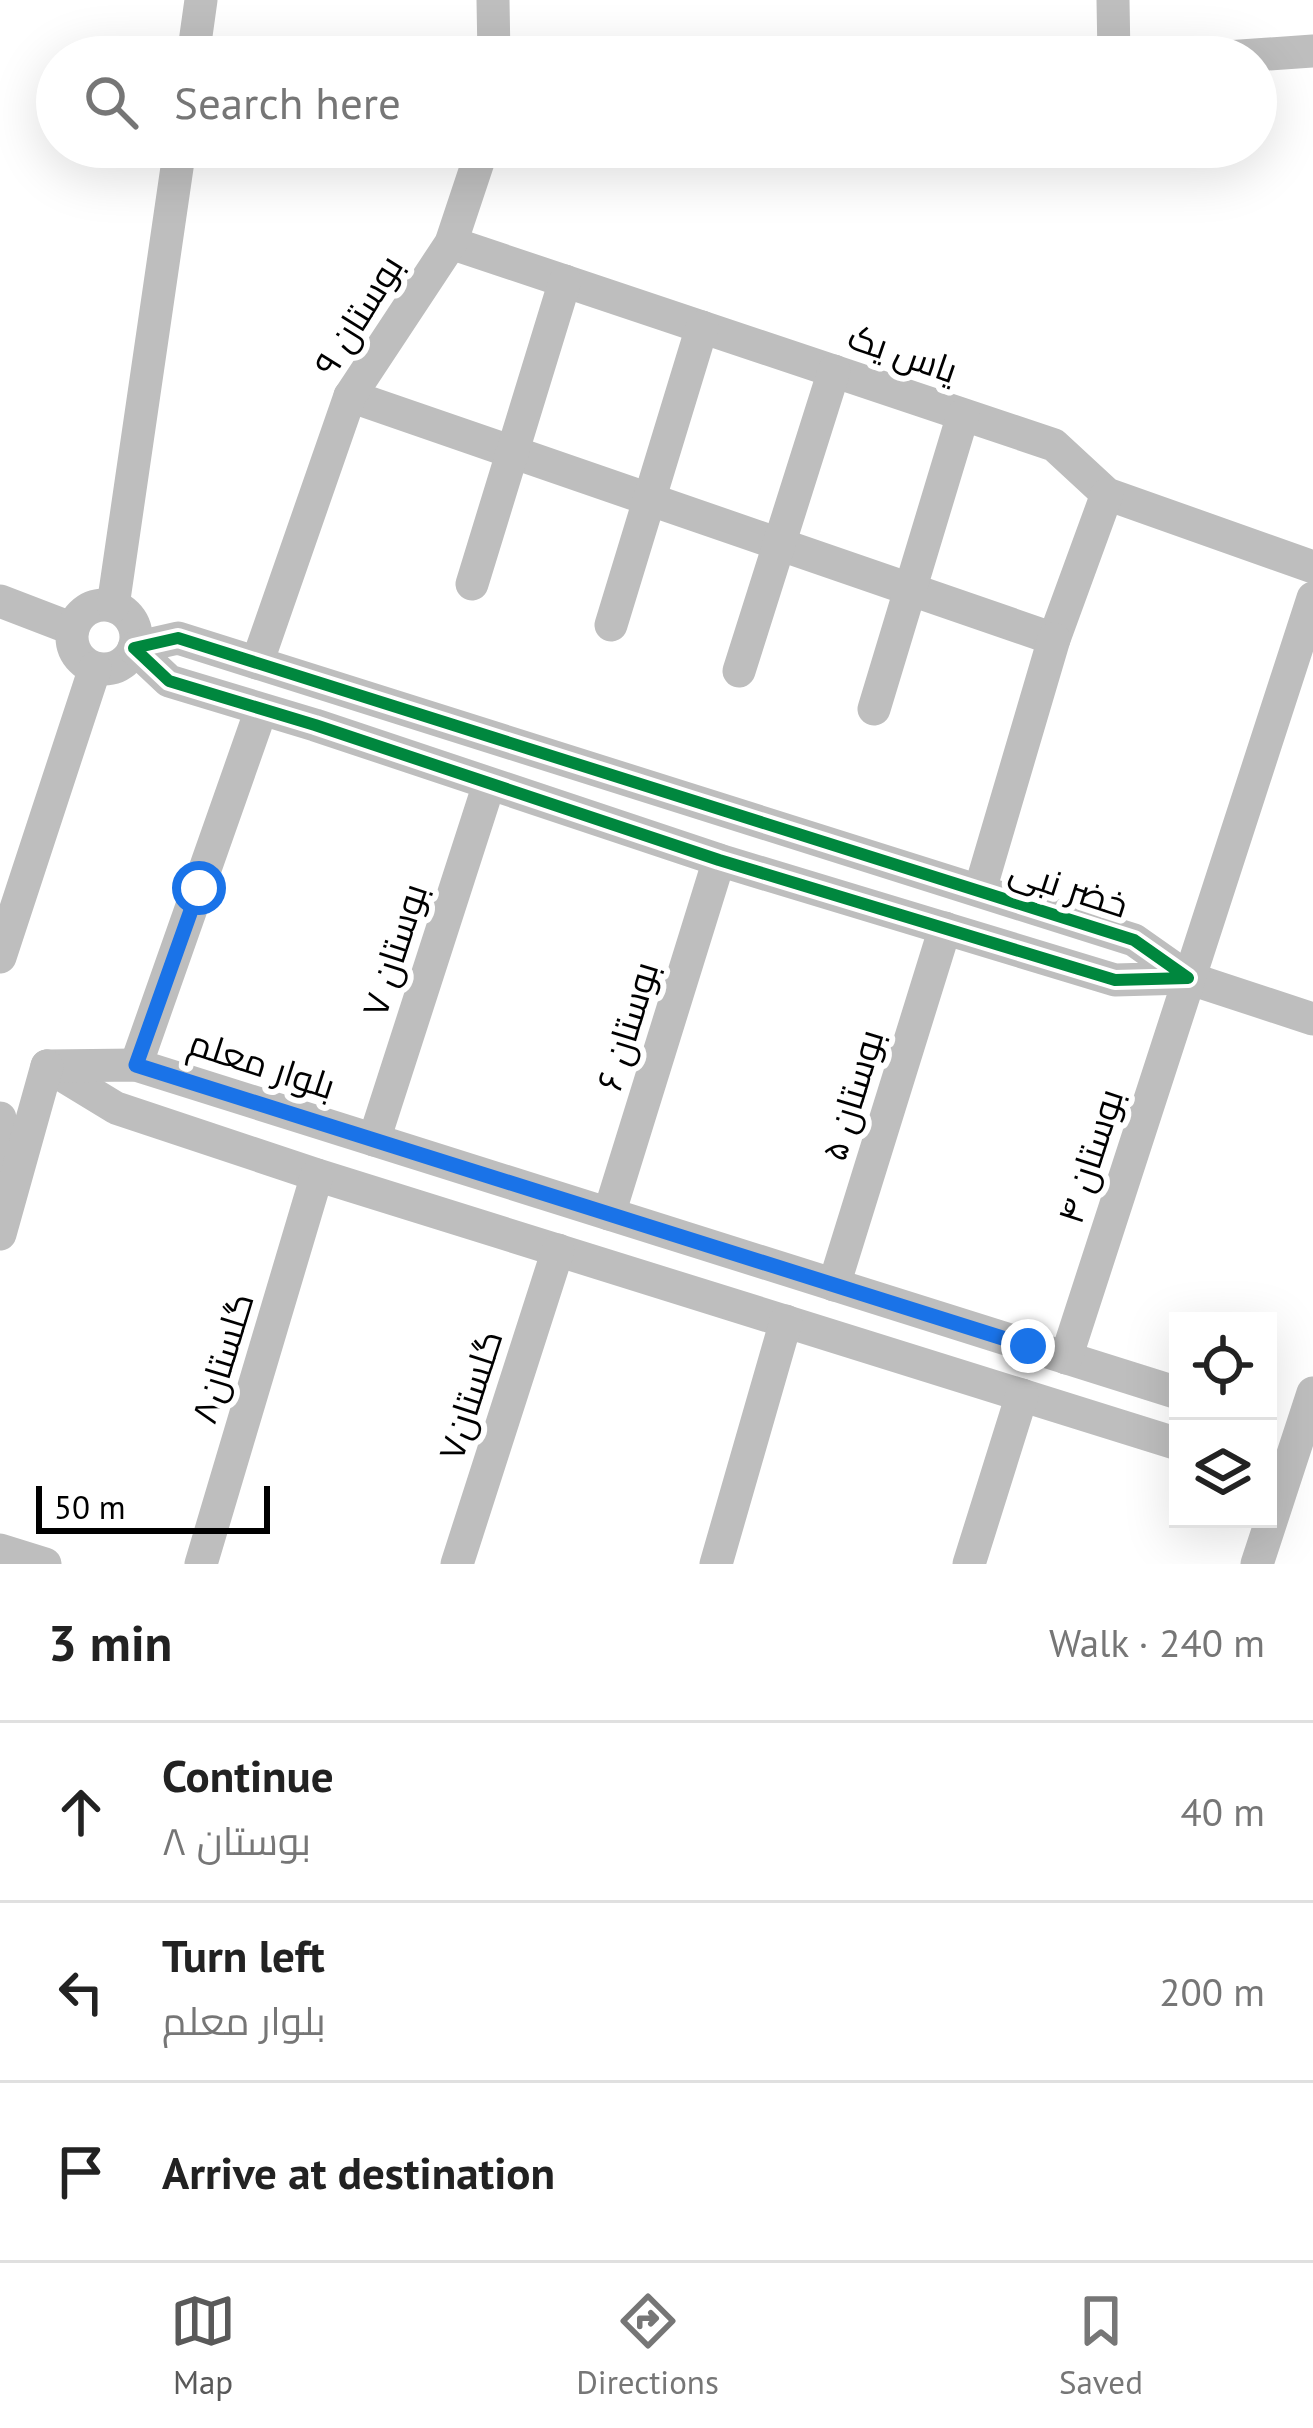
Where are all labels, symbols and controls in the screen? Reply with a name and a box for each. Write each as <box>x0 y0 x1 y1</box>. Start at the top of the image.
search box <box>36 36 1277 168</box>
icon: search <box>78 69 144 135</box>
text: Search here <box>174 73 401 131</box>
street label: بوستان ۹ <box>302 246 413 384</box>
street label: یاس یک <box>842 312 964 393</box>
street label: خضر نبی <box>1004 845 1134 928</box>
route start <box>172 861 226 915</box>
street label: بوستان ۷ <box>350 877 437 1022</box>
street label: بوستان ۶ <box>585 956 668 1096</box>
street label: بلوار معلم <box>182 1018 341 1111</box>
street label: بوستان ۵ <box>809 1024 894 1166</box>
street label: بوستان ۴ <box>1046 1083 1133 1229</box>
street label: گلستان۸ <box>179 1287 264 1429</box>
map controls <box>1169 1312 1277 1528</box>
button: locate <box>1169 1312 1277 1420</box>
route end <box>1001 1319 1055 1373</box>
street label: گلستان۷ <box>426 1324 513 1466</box>
button: layers <box>1169 1420 1277 1528</box>
scale bar <box>36 1480 270 1533</box>
text: 50 m <box>54 1485 126 1528</box>
text: 3 min <box>48 1609 172 1675</box>
text: Walk · 240 m <box>1049 1617 1265 1668</box>
text: Continue <box>162 1746 334 1804</box>
icon: ahead <box>48 1779 114 1845</box>
text: 40 m <box>1180 1786 1265 1837</box>
text: بوستان ۸ <box>162 1815 311 1866</box>
text: Turn left <box>162 1926 325 1984</box>
icon: left <box>48 1959 114 2025</box>
text: 200 m <box>1159 1966 1265 2017</box>
text: بلوار معلم <box>162 1995 326 2046</box>
icon: arrive <box>48 2139 114 2205</box>
text: Arrive at destination <box>162 2143 555 2201</box>
tab: Map <box>170 2288 236 2403</box>
tab: Directions <box>576 2288 719 2403</box>
tab: Saved <box>1059 2288 1143 2403</box>

